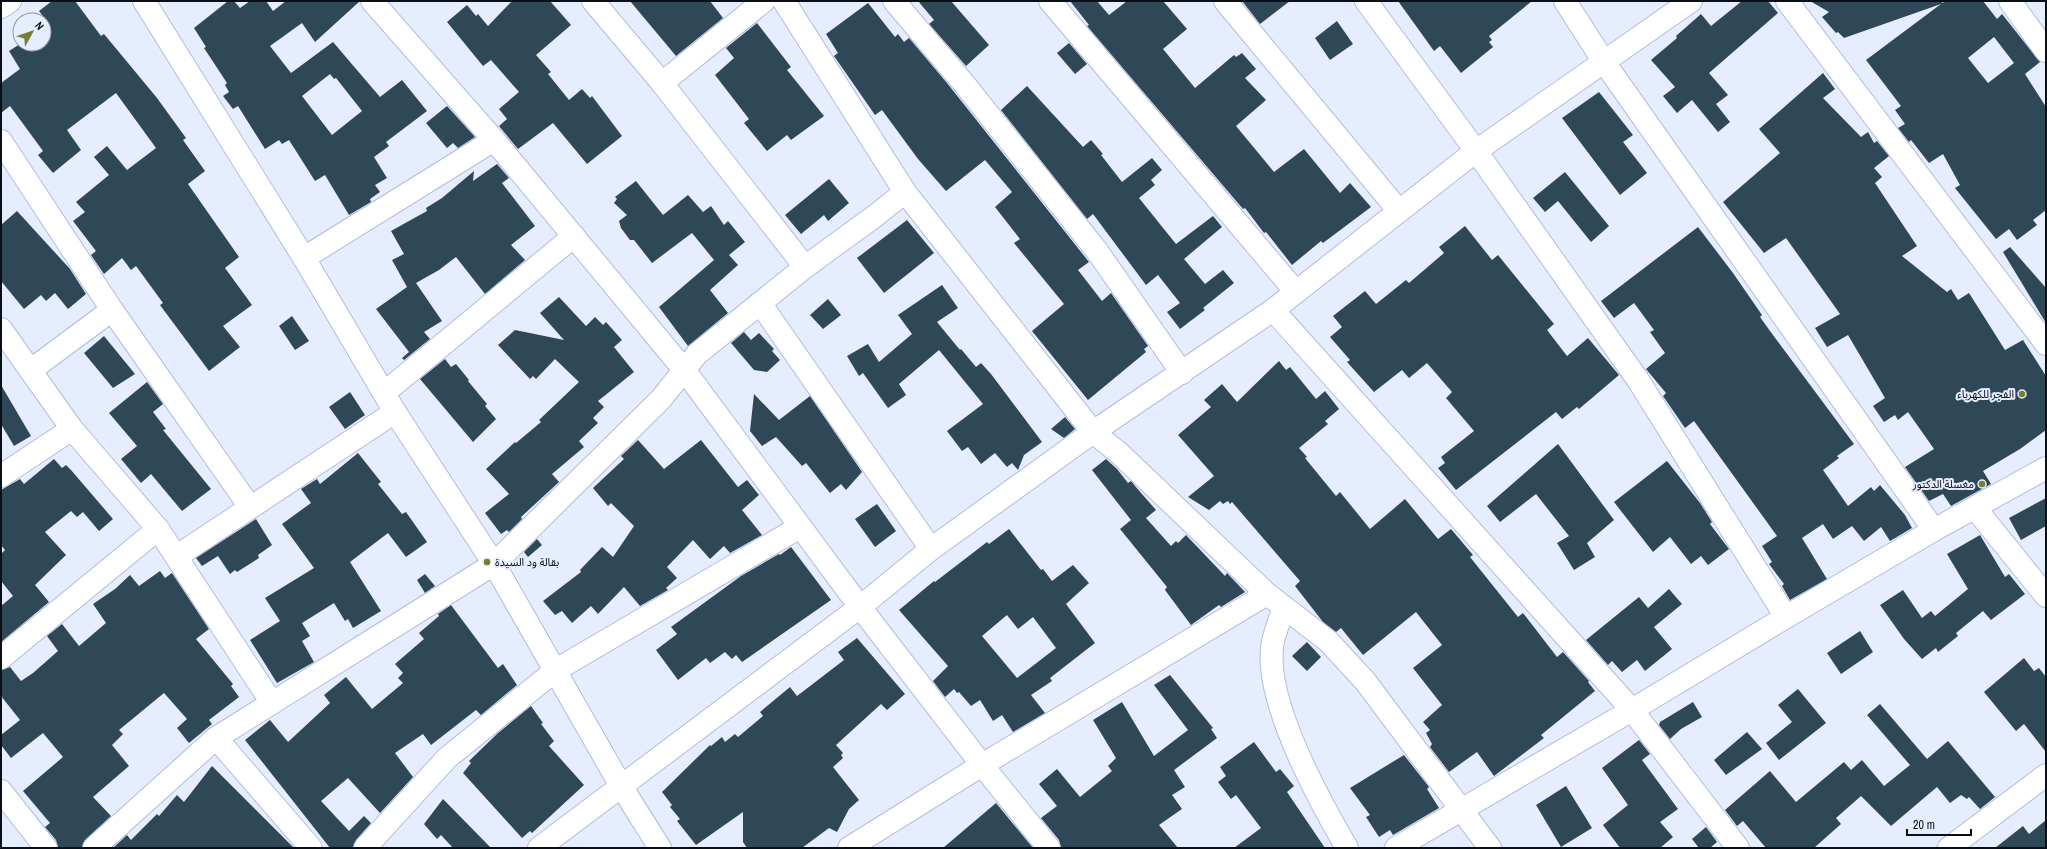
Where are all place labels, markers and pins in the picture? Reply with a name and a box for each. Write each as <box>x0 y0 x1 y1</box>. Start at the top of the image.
place label: الفجر للكهرباء <box>1957 387 2014 401</box>
marker: الفجر للكهرباء <box>2017 389 2027 399</box>
place label: مغسلة الدكتور <box>1912 477 1974 491</box>
marker: مغسلة الدكتور <box>1977 479 1987 489</box>
place label: بقالة ود السيدة <box>495 555 559 569</box>
marker: بقالة ود السيدة <box>482 557 492 567</box>

